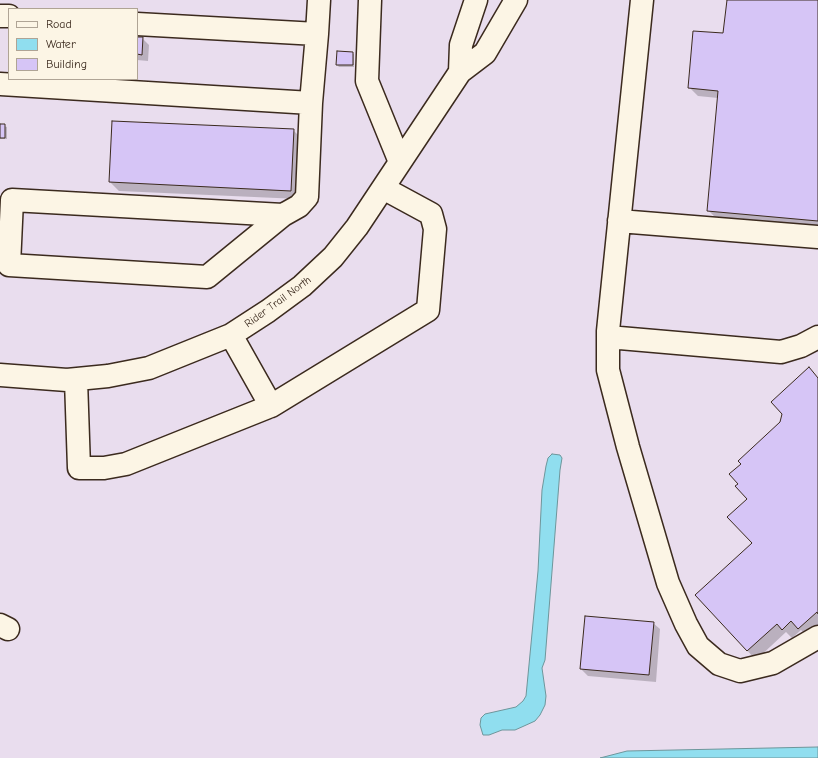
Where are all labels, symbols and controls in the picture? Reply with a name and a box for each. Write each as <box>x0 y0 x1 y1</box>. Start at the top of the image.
legend <box>8 8 138 80</box>
text: Road <box>46 17 72 31</box>
text: Water <box>46 37 76 51</box>
text: Building <box>46 57 87 71</box>
street label: Rider Trail North <box>242 273 314 331</box>

